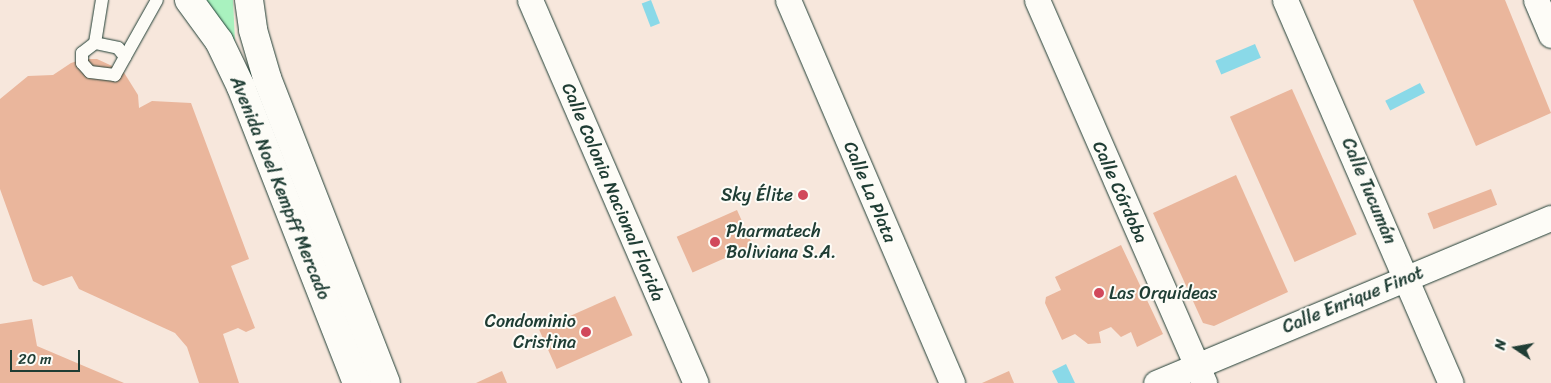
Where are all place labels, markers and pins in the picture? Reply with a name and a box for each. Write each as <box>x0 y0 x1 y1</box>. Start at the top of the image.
place label: Sky Élite <box>721 184 793 206</box>
marker: Sky Élite <box>797 189 809 201</box>
place label: Pharmatech Boliviana S.A. <box>726 221 836 264</box>
marker: Pharmatech Boliviana S.A. <box>708 235 722 249</box>
place label: Las Orquídeas <box>1109 282 1218 304</box>
marker: Las Orquídeas <box>1093 287 1105 299</box>
place label: Condominio Cristina <box>485 311 576 354</box>
marker: Condominio Cristina <box>580 326 592 338</box>

